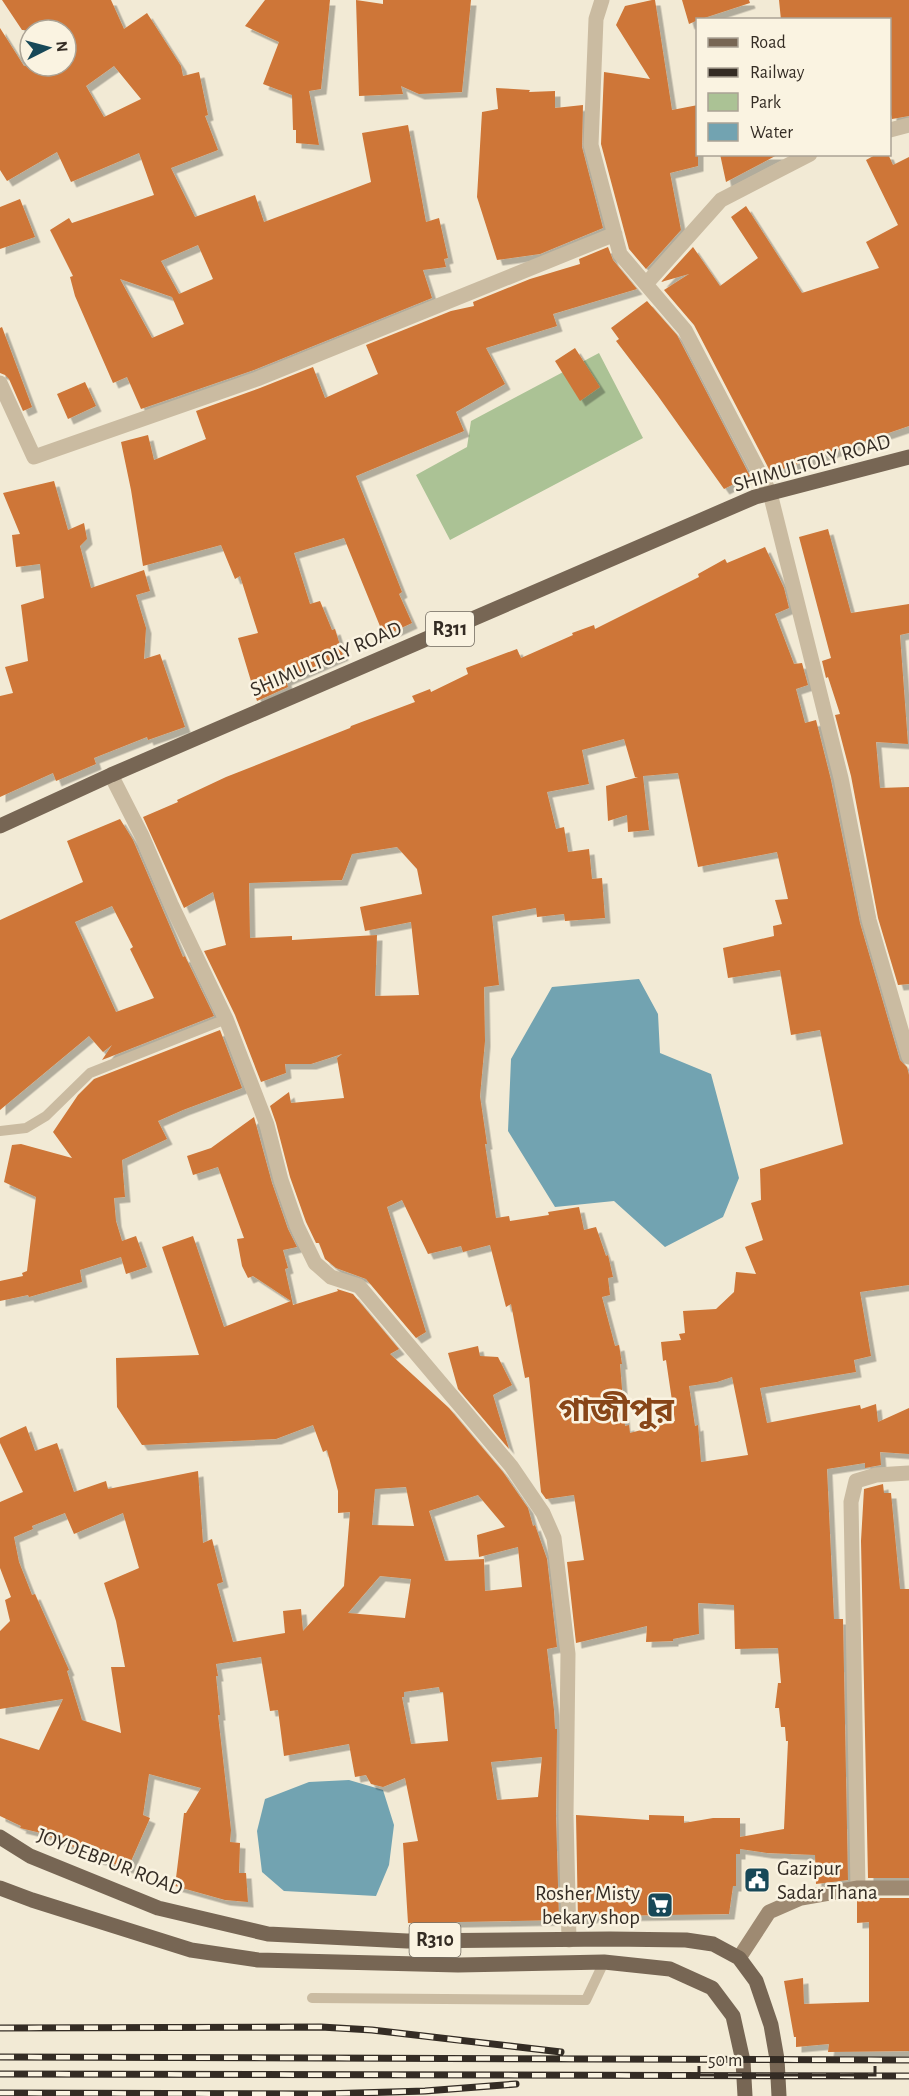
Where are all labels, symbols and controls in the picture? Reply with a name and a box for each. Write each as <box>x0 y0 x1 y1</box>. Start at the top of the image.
north arrow <box>18 18 78 78</box>
legend <box>696 18 891 156</box>
text: Road <box>750 34 786 52</box>
text: N <box>53 40 70 53</box>
text: Railway <box>750 64 805 82</box>
text: Park <box>750 94 782 112</box>
text: Water <box>750 124 793 142</box>
street label: SHIMULTOLY ROAD <box>731 431 893 495</box>
road number: R311 <box>426 612 474 646</box>
street label: SHIMULTOLY ROAD <box>247 618 405 700</box>
district label: গাজীপুর <box>558 1391 675 1430</box>
street label: JOYDEBPUR ROAD <box>34 1825 186 1899</box>
place label: Gazipur Sadar Thana <box>777 1858 878 1903</box>
public building icon: Gazipur Sadar Thana <box>742 1865 772 1895</box>
place label: Rosher Misty bekary shop <box>535 1883 640 1928</box>
supermarket icon: Rosher Misty bekary shop <box>645 1890 675 1920</box>
road number: R310 <box>410 1923 460 1957</box>
scale bar <box>699 2039 874 2077</box>
text: 50 m <box>708 2052 742 2070</box>

